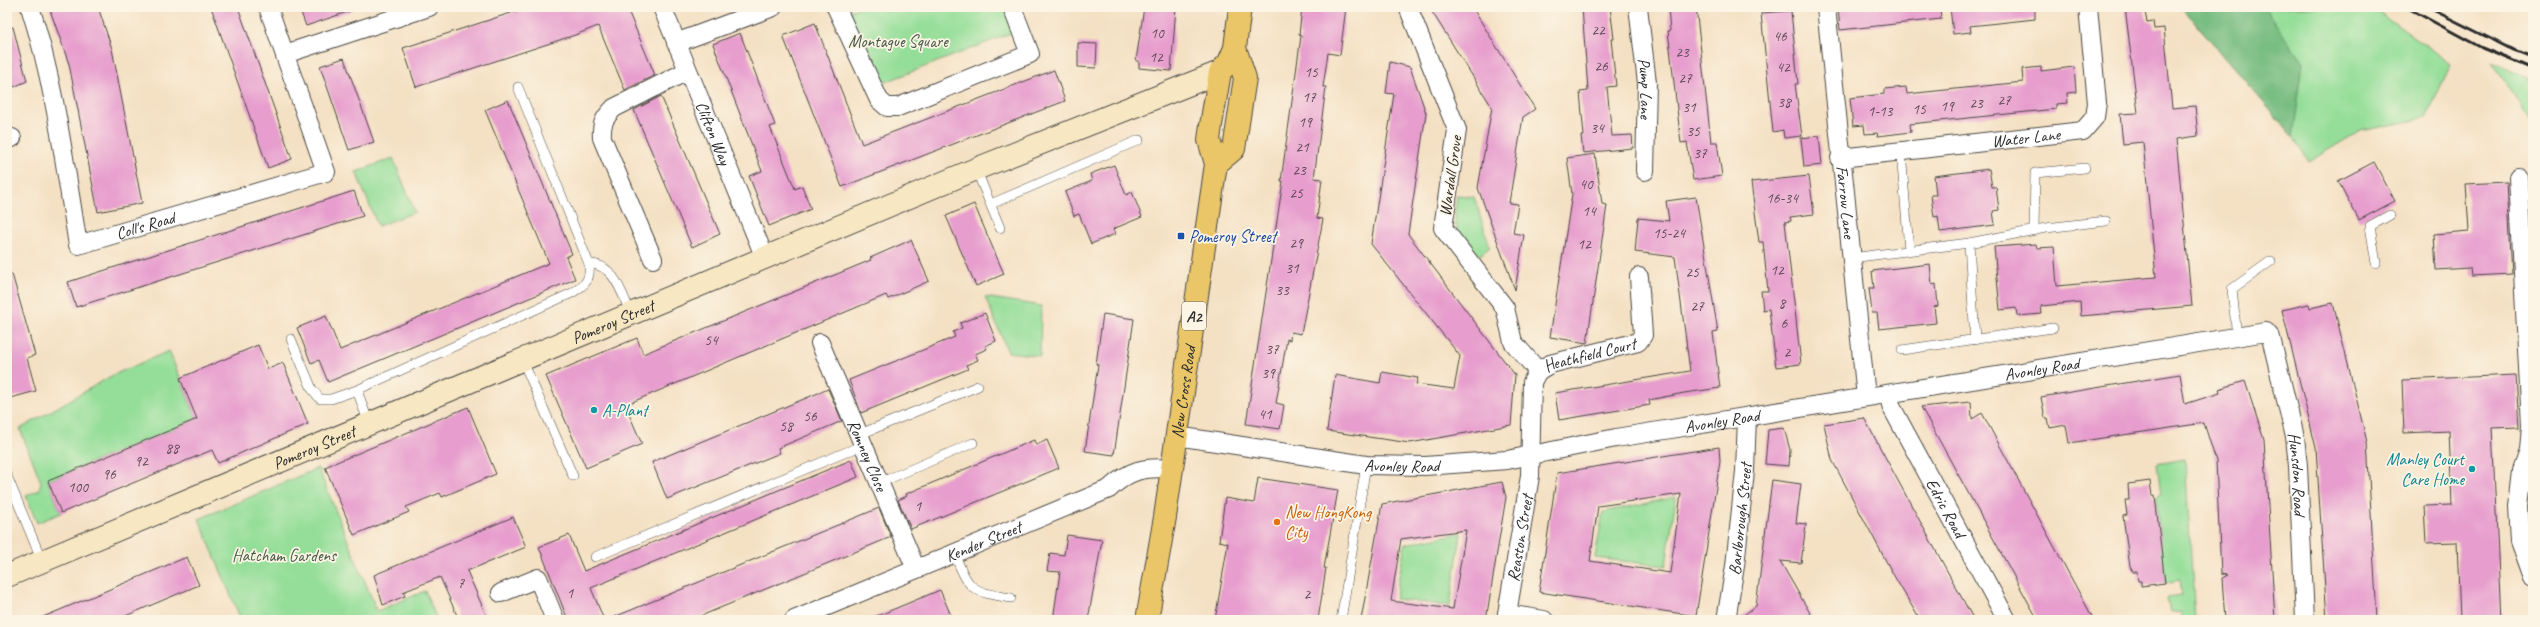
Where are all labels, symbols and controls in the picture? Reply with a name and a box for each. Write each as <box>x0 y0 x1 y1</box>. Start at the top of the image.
house number: 22 <box>1591 21 1606 40</box>
house number: 10 <box>1150 24 1165 43</box>
house number: 46 <box>1773 27 1788 46</box>
park label: Montague Square <box>848 31 949 52</box>
house number: 23 <box>1675 43 1690 62</box>
house number: 12 <box>1149 48 1164 67</box>
house number: 26 <box>1594 57 1609 76</box>
street label: Pump Lane <box>1633 57 1657 121</box>
house number: 42 <box>1776 58 1791 77</box>
house number: 15 <box>1304 63 1319 82</box>
house number: 27 <box>1678 69 1693 88</box>
house number: 17 <box>1302 88 1317 107</box>
house number: 27 <box>1997 91 2012 110</box>
house number: 38 <box>1777 93 1792 112</box>
house number: 23 <box>1969 94 1984 113</box>
house number: 19 <box>1940 97 1955 116</box>
street label: Clifton Way <box>691 98 736 169</box>
house number: 31 <box>1682 98 1697 117</box>
house number: 15 <box>1912 100 1927 119</box>
house number: 1-13 <box>1867 102 1894 121</box>
house number: 19 <box>1298 113 1313 132</box>
house number: 34 <box>1590 119 1605 138</box>
house number: 35 <box>1686 122 1701 141</box>
street label: Water Lane <box>1991 123 2063 152</box>
street label: Wardall Grove <box>1434 133 1467 217</box>
house number: 21 <box>1295 138 1310 157</box>
house number: 37 <box>1693 144 1708 163</box>
house number: 23 <box>1292 161 1307 180</box>
street label: Farrow Lane <box>1831 165 1860 241</box>
house number: 40 <box>1579 175 1594 194</box>
house number: 25 <box>1289 184 1304 203</box>
house number: 16-34 <box>1766 189 1799 208</box>
house number: 14 <box>1582 202 1597 221</box>
street label: Coll's Road <box>113 206 180 244</box>
house number: 15-24 <box>1653 224 1686 243</box>
place label: Pomeroy Street <box>1189 226 1279 247</box>
marker: Pomeroy Street <box>1176 231 1186 241</box>
house number: 29 <box>1289 234 1304 253</box>
house number: 12 <box>1577 235 1592 254</box>
house number: 31 <box>1285 259 1300 278</box>
house number: 12 <box>1770 261 1785 280</box>
house number: 25 <box>1685 263 1700 282</box>
house number: 33 <box>1275 281 1290 300</box>
street label: Pomeroy Street <box>568 294 660 349</box>
house number: 8 <box>1779 294 1787 313</box>
house number: 27 <box>1690 297 1705 316</box>
road number: A2 <box>1182 302 1206 330</box>
house number: 6 <box>1781 314 1789 333</box>
house number: 54 <box>704 331 719 350</box>
street label: Heathfield Court <box>1539 332 1640 377</box>
house number: 37 <box>1265 340 1280 359</box>
street label: New Cross Road <box>1167 341 1201 440</box>
house number: 2 <box>1784 343 1792 362</box>
street label: Avonley Road <box>2003 352 2084 385</box>
house number: 39 <box>1261 364 1276 383</box>
place label: A-Plant <box>602 400 650 421</box>
street label: Avonley Road <box>1683 404 1764 438</box>
marker: A-Plant <box>589 405 599 415</box>
house number: 41 <box>1258 405 1273 424</box>
house number: 56 <box>803 407 818 426</box>
street label: Romney Close <box>843 416 892 496</box>
house number: 58 <box>779 417 794 436</box>
street label: Pomeroy Street <box>270 420 361 474</box>
street label: Hunsdon Road <box>2284 432 2310 519</box>
house number: 88 <box>165 439 180 458</box>
place label: Manley Court Care Home <box>2386 449 2466 490</box>
house number: 92 <box>134 452 149 471</box>
street label: Avonley Road <box>1364 455 1443 477</box>
street label: Barlborough Street <box>1724 460 1756 576</box>
marker: Manley Court Care Home <box>2467 464 2477 474</box>
house number: 96 <box>102 465 117 484</box>
street label: Edric Road <box>1921 475 1971 543</box>
house number: 100 <box>68 478 89 497</box>
street label: Reaston Street <box>1503 491 1538 583</box>
house number: 1 <box>915 497 923 516</box>
place label: New HongKong City <box>1285 502 1373 543</box>
street label: Kender Street <box>942 516 1027 567</box>
marker: New HongKong City <box>1272 517 1282 527</box>
park label: Hatcham Gardens <box>232 545 337 566</box>
house number: 7 <box>458 574 466 593</box>
house number: 1 <box>567 584 575 603</box>
house number: 2 <box>1304 585 1312 604</box>

